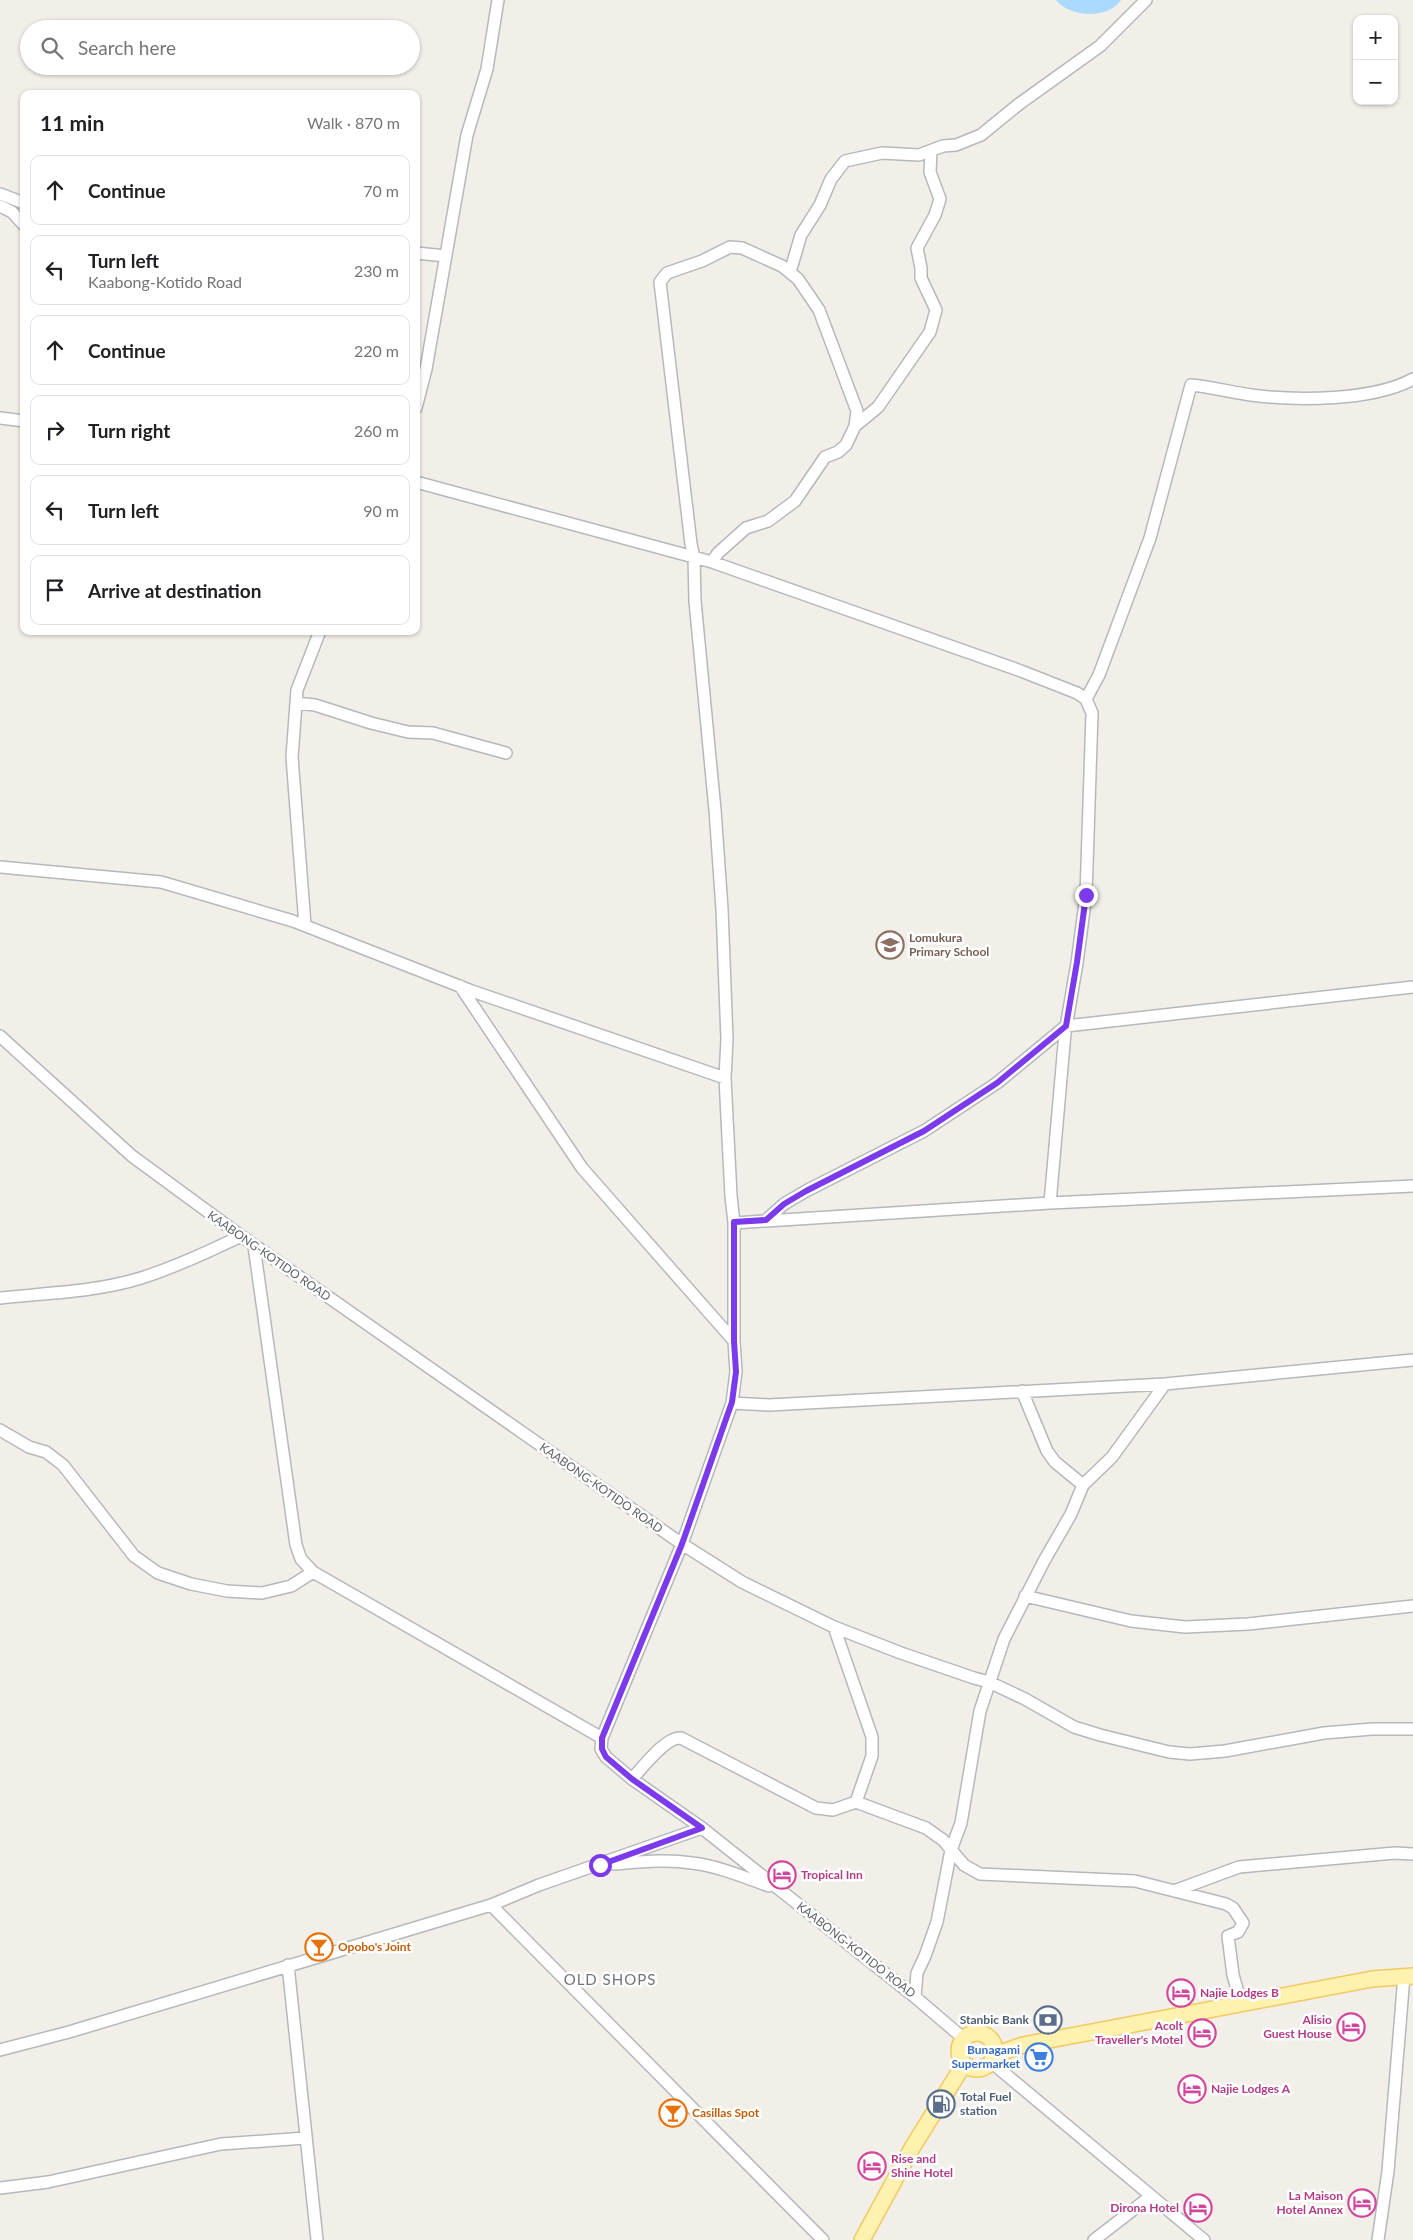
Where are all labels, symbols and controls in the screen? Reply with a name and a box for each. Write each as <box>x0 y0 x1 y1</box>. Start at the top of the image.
map controls <box>1353 15 1398 105</box>
button: + <box>1353 15 1398 60</box>
search box <box>20 20 420 75</box>
icon: search <box>38 34 66 62</box>
text: Search here <box>78 36 176 59</box>
button: − <box>1353 60 1398 105</box>
text: 11 min <box>40 110 104 135</box>
text: Walk · 870 m <box>307 113 400 132</box>
icon: ahead <box>41 176 69 204</box>
text: Continue <box>88 179 166 202</box>
text: 70 m <box>363 181 399 200</box>
text: Turn left <box>88 249 159 272</box>
icon: left <box>41 256 69 284</box>
text: 230 m <box>354 261 399 280</box>
text: Kaabong-Kotido Road <box>88 272 242 291</box>
icon: ahead <box>41 336 69 364</box>
text: Continue <box>88 339 166 362</box>
text: 220 m <box>354 341 399 360</box>
icon: right <box>41 416 69 444</box>
text: Turn right <box>88 419 170 442</box>
text: 260 m <box>354 421 399 440</box>
icon: left <box>41 496 69 524</box>
text: Turn left <box>88 499 159 522</box>
text: 90 m <box>363 501 399 520</box>
icon: arrive <box>41 576 69 604</box>
text: Arrive at destination <box>88 579 261 602</box>
route end <box>1075 884 1098 907</box>
school or university icon: Lomukura Primary School <box>875 930 905 960</box>
place label: Lomukura Primary School <box>909 930 989 959</box>
street label: KAABONG-KOTIDO ROAD <box>205 1207 334 1304</box>
street label: KAABONG-KOTIDO ROAD <box>537 1439 666 1536</box>
route start <box>589 1854 612 1877</box>
hotel icon: Tropical Inn <box>767 1860 797 1890</box>
place label: Tropical Inn <box>801 1867 863 1882</box>
street label: KAABONG-KOTIDO ROAD <box>794 1898 919 2001</box>
bar icon: Opobo's Joint <box>304 1932 334 1962</box>
place label: Opobo's Joint <box>338 1939 412 1954</box>
district label: OLD SHOPS <box>564 1970 656 1988</box>
hotel icon: Najie Lodges B <box>1166 1978 1196 2008</box>
place label: Najie Lodges B <box>1200 1985 1279 2000</box>
bank icon: Stanbic Bank <box>1033 2005 1063 2035</box>
place label: Stanbic Bank <box>960 2012 1030 2027</box>
place label: Alisio Guest House <box>1263 2012 1333 2041</box>
hotel icon: Alisio Guest House <box>1336 2012 1366 2042</box>
place label: Acolt Traveller's Motel <box>1095 2018 1184 2047</box>
hotel icon: Acolt Traveller's Motel <box>1187 2018 1217 2048</box>
place label: Bunagami Supermarket <box>952 2042 1021 2071</box>
supermarket icon: Bunagami Supermarket <box>1024 2042 1054 2072</box>
hotel icon: Najie Lodges A <box>1177 2074 1207 2104</box>
place label: Najie Lodges A <box>1211 2081 1291 2096</box>
fuel station icon: Total Fuel station <box>926 2089 956 2119</box>
place label: Total Fuel station <box>960 2089 1012 2118</box>
bar icon: Casillas Spot <box>658 2098 688 2128</box>
place label: Casillas Spot <box>692 2105 760 2120</box>
hotel icon: Rise and Shine Hotel <box>857 2151 887 2181</box>
place label: Rise and Shine Hotel <box>891 2151 953 2180</box>
place label: La Maison Hotel Annex <box>1276 2188 1344 2217</box>
hotel icon: La Maison Hotel Annex <box>1347 2188 1377 2218</box>
hotel icon: Dirona Hotel <box>1183 2193 1213 2223</box>
place label: Dirona Hotel <box>1110 2200 1179 2215</box>

